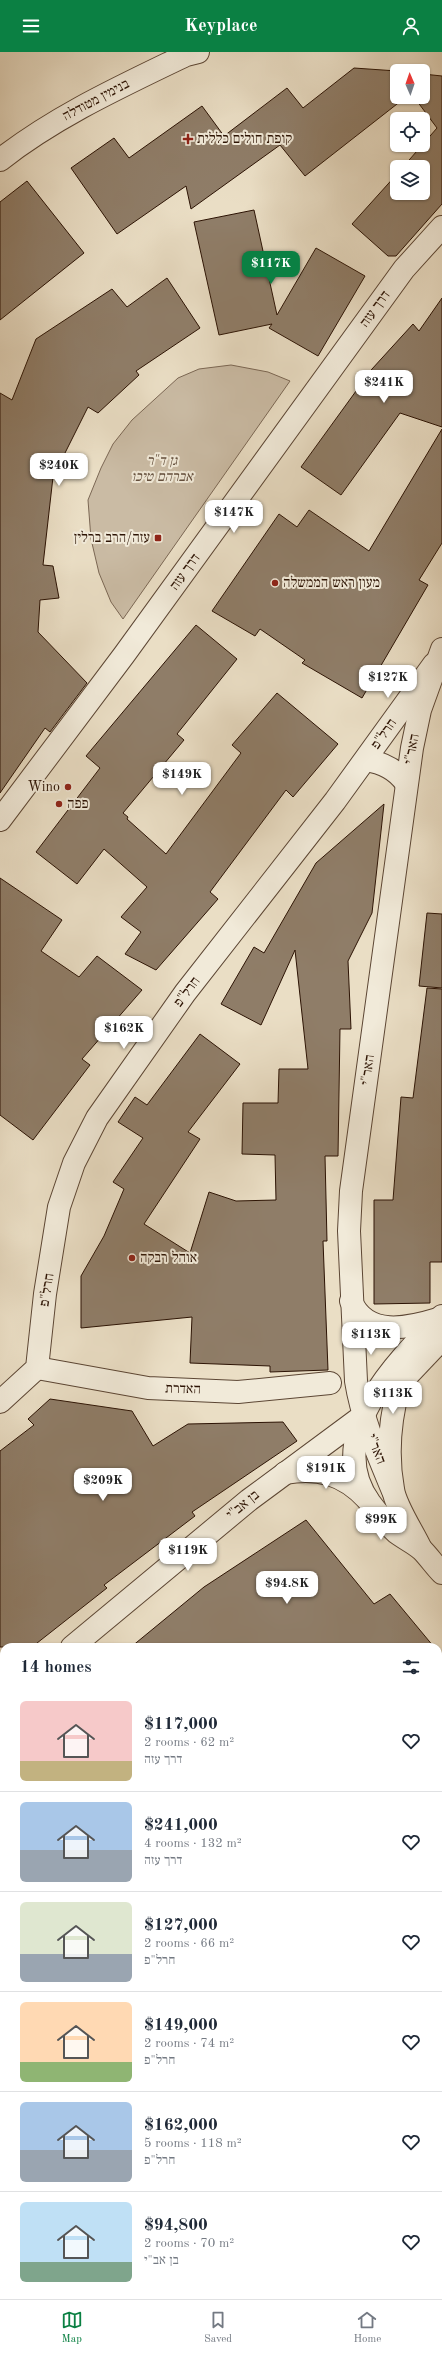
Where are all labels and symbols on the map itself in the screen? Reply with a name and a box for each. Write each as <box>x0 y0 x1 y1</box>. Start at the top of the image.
north arrow <box>390 64 430 104</box>
street label: בנימין מטודלה <box>60 76 132 123</box>
place label: קופת חולים כללית <box>197 131 292 146</box>
marker: קופת חולים כללית <box>182 133 194 145</box>
pin: $117K <box>243 251 299 285</box>
street label: דרך עזה <box>357 288 393 330</box>
pin: $241K <box>356 370 412 404</box>
pin: $240K <box>31 453 87 487</box>
park label: גן ד"ר אברהם טיכו <box>131 454 194 484</box>
pin: $147K <box>206 500 262 534</box>
place label: עזה/הרב ברלין <box>74 530 150 545</box>
marker: עזה/הרב ברלין <box>153 533 163 543</box>
street label: דרך עזה <box>167 551 203 593</box>
place label: מעון ראש הממשלה <box>283 575 380 590</box>
marker: מעון ראש הממשלה <box>270 578 280 588</box>
pin: $127K <box>360 665 416 699</box>
street label: חרל"פ <box>368 716 399 752</box>
street label: האר"י <box>402 733 422 765</box>
pin: $149K <box>154 762 210 796</box>
place label: Wino <box>27 780 60 794</box>
marker: Wino <box>63 782 73 792</box>
place label: פפה <box>67 797 89 811</box>
marker: פפה <box>54 799 64 809</box>
street label: חרל"פ <box>170 974 203 1010</box>
pin: $162K <box>96 1016 152 1050</box>
street label: האר"י <box>359 1054 377 1086</box>
place label: אוהל רבקה <box>140 1250 197 1265</box>
marker: אוהל רבקה <box>127 1253 137 1263</box>
street label: חרל"פ <box>36 1272 57 1308</box>
pin: $113K <box>343 1322 399 1356</box>
street label: האדרת <box>165 1381 201 1397</box>
pin: $113K <box>365 1381 421 1415</box>
street label: האר"י <box>364 1432 388 1466</box>
pin: $191K <box>298 1456 354 1490</box>
pin: $209K <box>75 1468 131 1502</box>
street label: בן אב"י <box>224 1488 262 1522</box>
pin: $99K <box>357 1507 405 1541</box>
pin: $119K <box>160 1538 216 1572</box>
pin: $94.8K <box>254 1571 320 1605</box>

